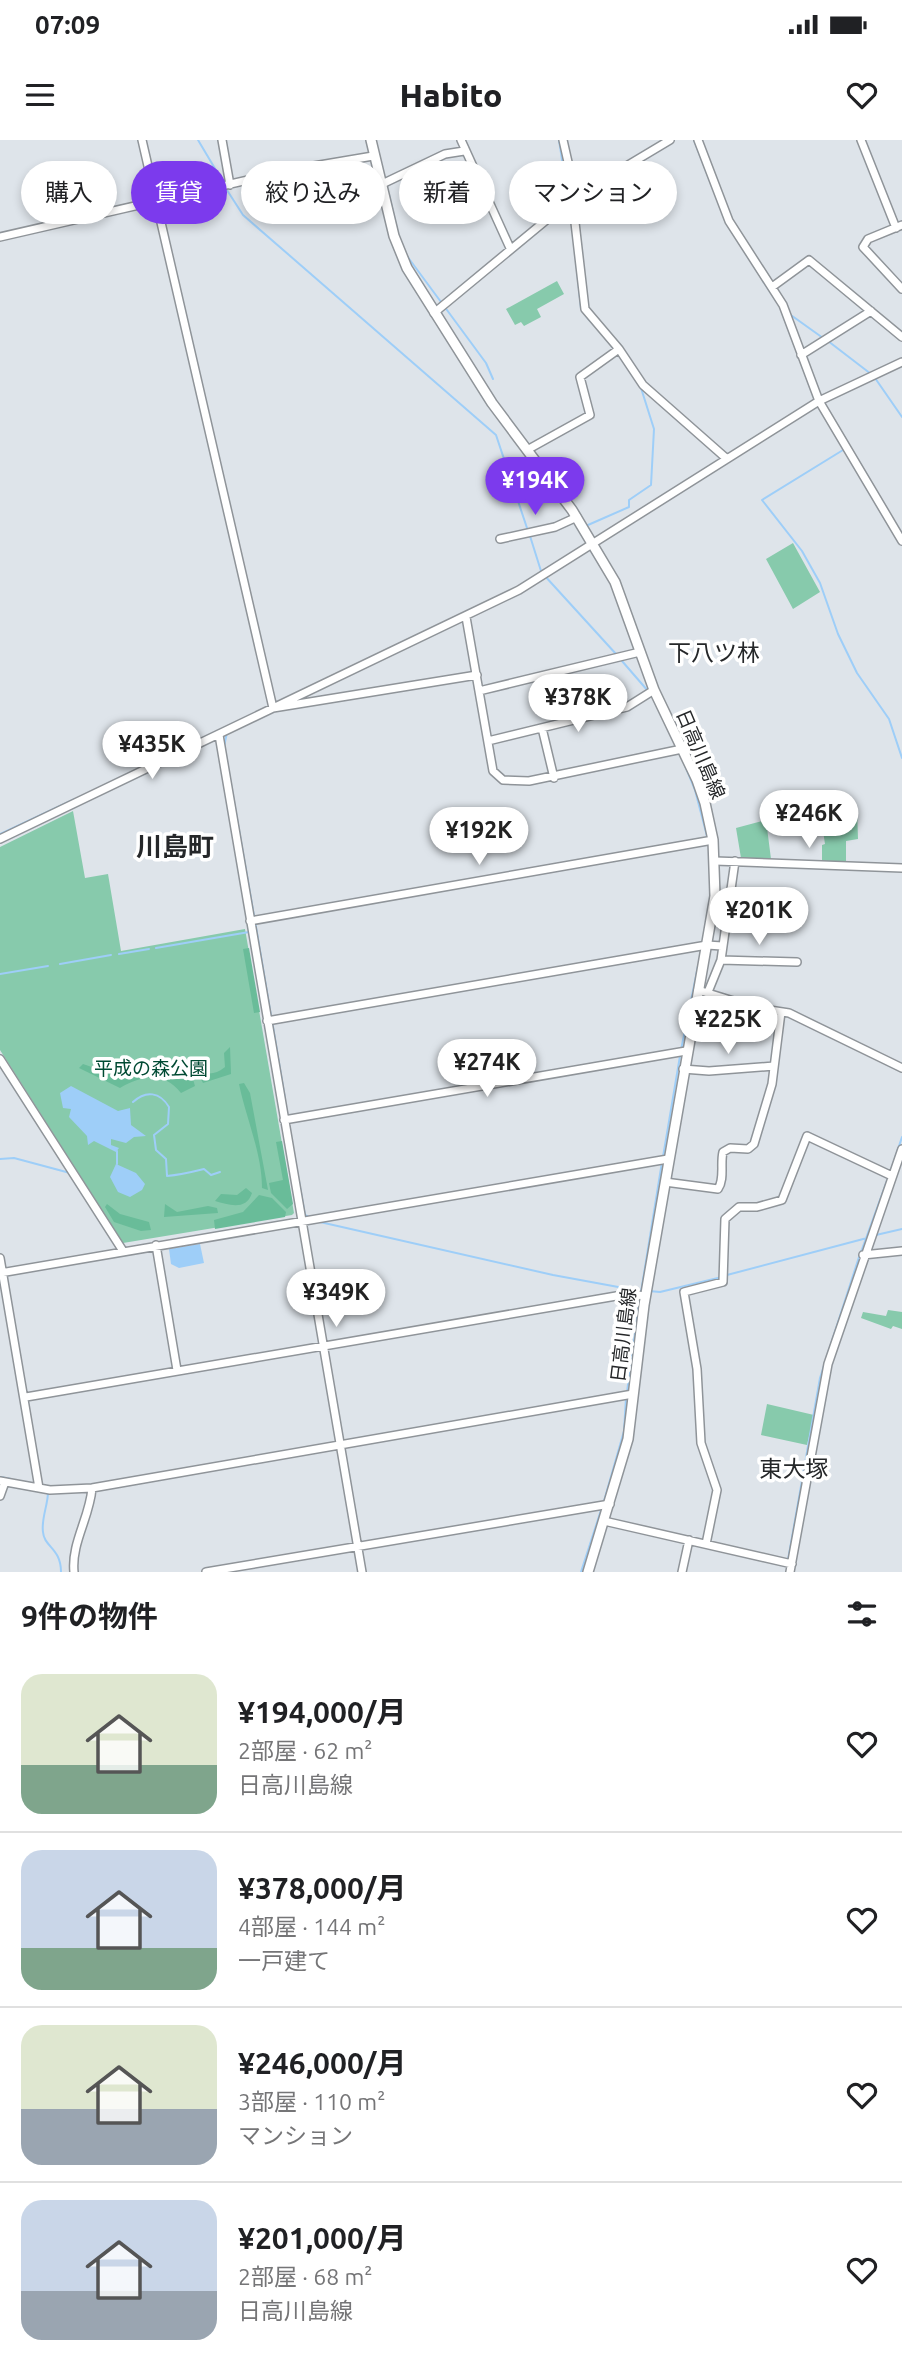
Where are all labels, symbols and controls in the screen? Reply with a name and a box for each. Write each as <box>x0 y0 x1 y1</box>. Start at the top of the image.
text: 07:09 <box>35 10 100 39</box>
icon: menu <box>21 76 59 114</box>
icon: heart <box>843 76 881 114</box>
text: Habito <box>400 77 502 113</box>
chip: 購入 <box>21 161 117 224</box>
chip: 賃貸 <box>131 161 227 224</box>
chip: 絞り込み <box>241 161 385 224</box>
chip: 新着 <box>399 161 495 224</box>
chip: マンション <box>509 161 677 224</box>
pin: ¥194K <box>486 458 584 517</box>
text: ¥194K <box>501 467 569 492</box>
district label: 下八ツ林 <box>668 640 760 665</box>
pin: ¥378K <box>529 674 627 734</box>
text: ¥378K <box>544 684 612 709</box>
street label: 日高川島線 <box>672 706 730 802</box>
pin: ¥435K <box>103 722 201 781</box>
text: ¥435K <box>118 731 186 756</box>
pin: ¥246K <box>760 790 858 850</box>
text: ¥246K <box>775 800 843 825</box>
pin: ¥192K <box>430 808 528 867</box>
text: ¥192K <box>445 817 513 842</box>
district label: 川島町 <box>136 832 214 861</box>
pin: ¥201K <box>710 888 808 947</box>
text: ¥201K <box>725 897 793 922</box>
pin: ¥225K <box>679 996 777 1056</box>
text: ¥225K <box>694 1006 762 1031</box>
pin: ¥274K <box>438 1040 536 1099</box>
text: ¥274K <box>453 1049 521 1074</box>
park label: 平成の森公園 <box>94 1057 208 1079</box>
pin: ¥349K <box>287 1270 385 1329</box>
text: ¥349K <box>302 1279 370 1304</box>
street label: 日高川島線 <box>606 1287 640 1383</box>
district label: 東大塚 <box>760 1456 829 1481</box>
icon: filters <box>843 1595 881 1633</box>
text: 9件の物件 <box>21 1599 158 1633</box>
text: ¥194,000/月 <box>238 1695 406 1729</box>
icon: home <box>77 1702 161 1786</box>
icon: heart <box>843 1725 881 1763</box>
text: 2部屋 · 62 m² <box>238 1738 372 1763</box>
text: 日高川島線 <box>238 1772 353 1797</box>
text: ¥378,000/月 <box>238 1871 406 1905</box>
icon: home <box>77 1878 161 1962</box>
icon: heart <box>843 1901 881 1939</box>
text: 4部屋 · 144 m² <box>238 1914 385 1939</box>
text: 一戸建て <box>238 1948 330 1973</box>
text: ¥246,000/月 <box>238 2046 406 2080</box>
icon: home <box>77 2053 161 2137</box>
icon: heart <box>843 2076 881 2114</box>
text: 3部屋 · 110 m² <box>238 2089 385 2114</box>
text: マンション <box>238 2123 353 2148</box>
text: ¥201,000/月 <box>238 2221 406 2255</box>
icon: home <box>77 2228 161 2312</box>
icon: heart <box>843 2251 881 2289</box>
text: 2部屋 · 68 m² <box>238 2264 372 2289</box>
text: 日高川島線 <box>238 2298 353 2323</box>

